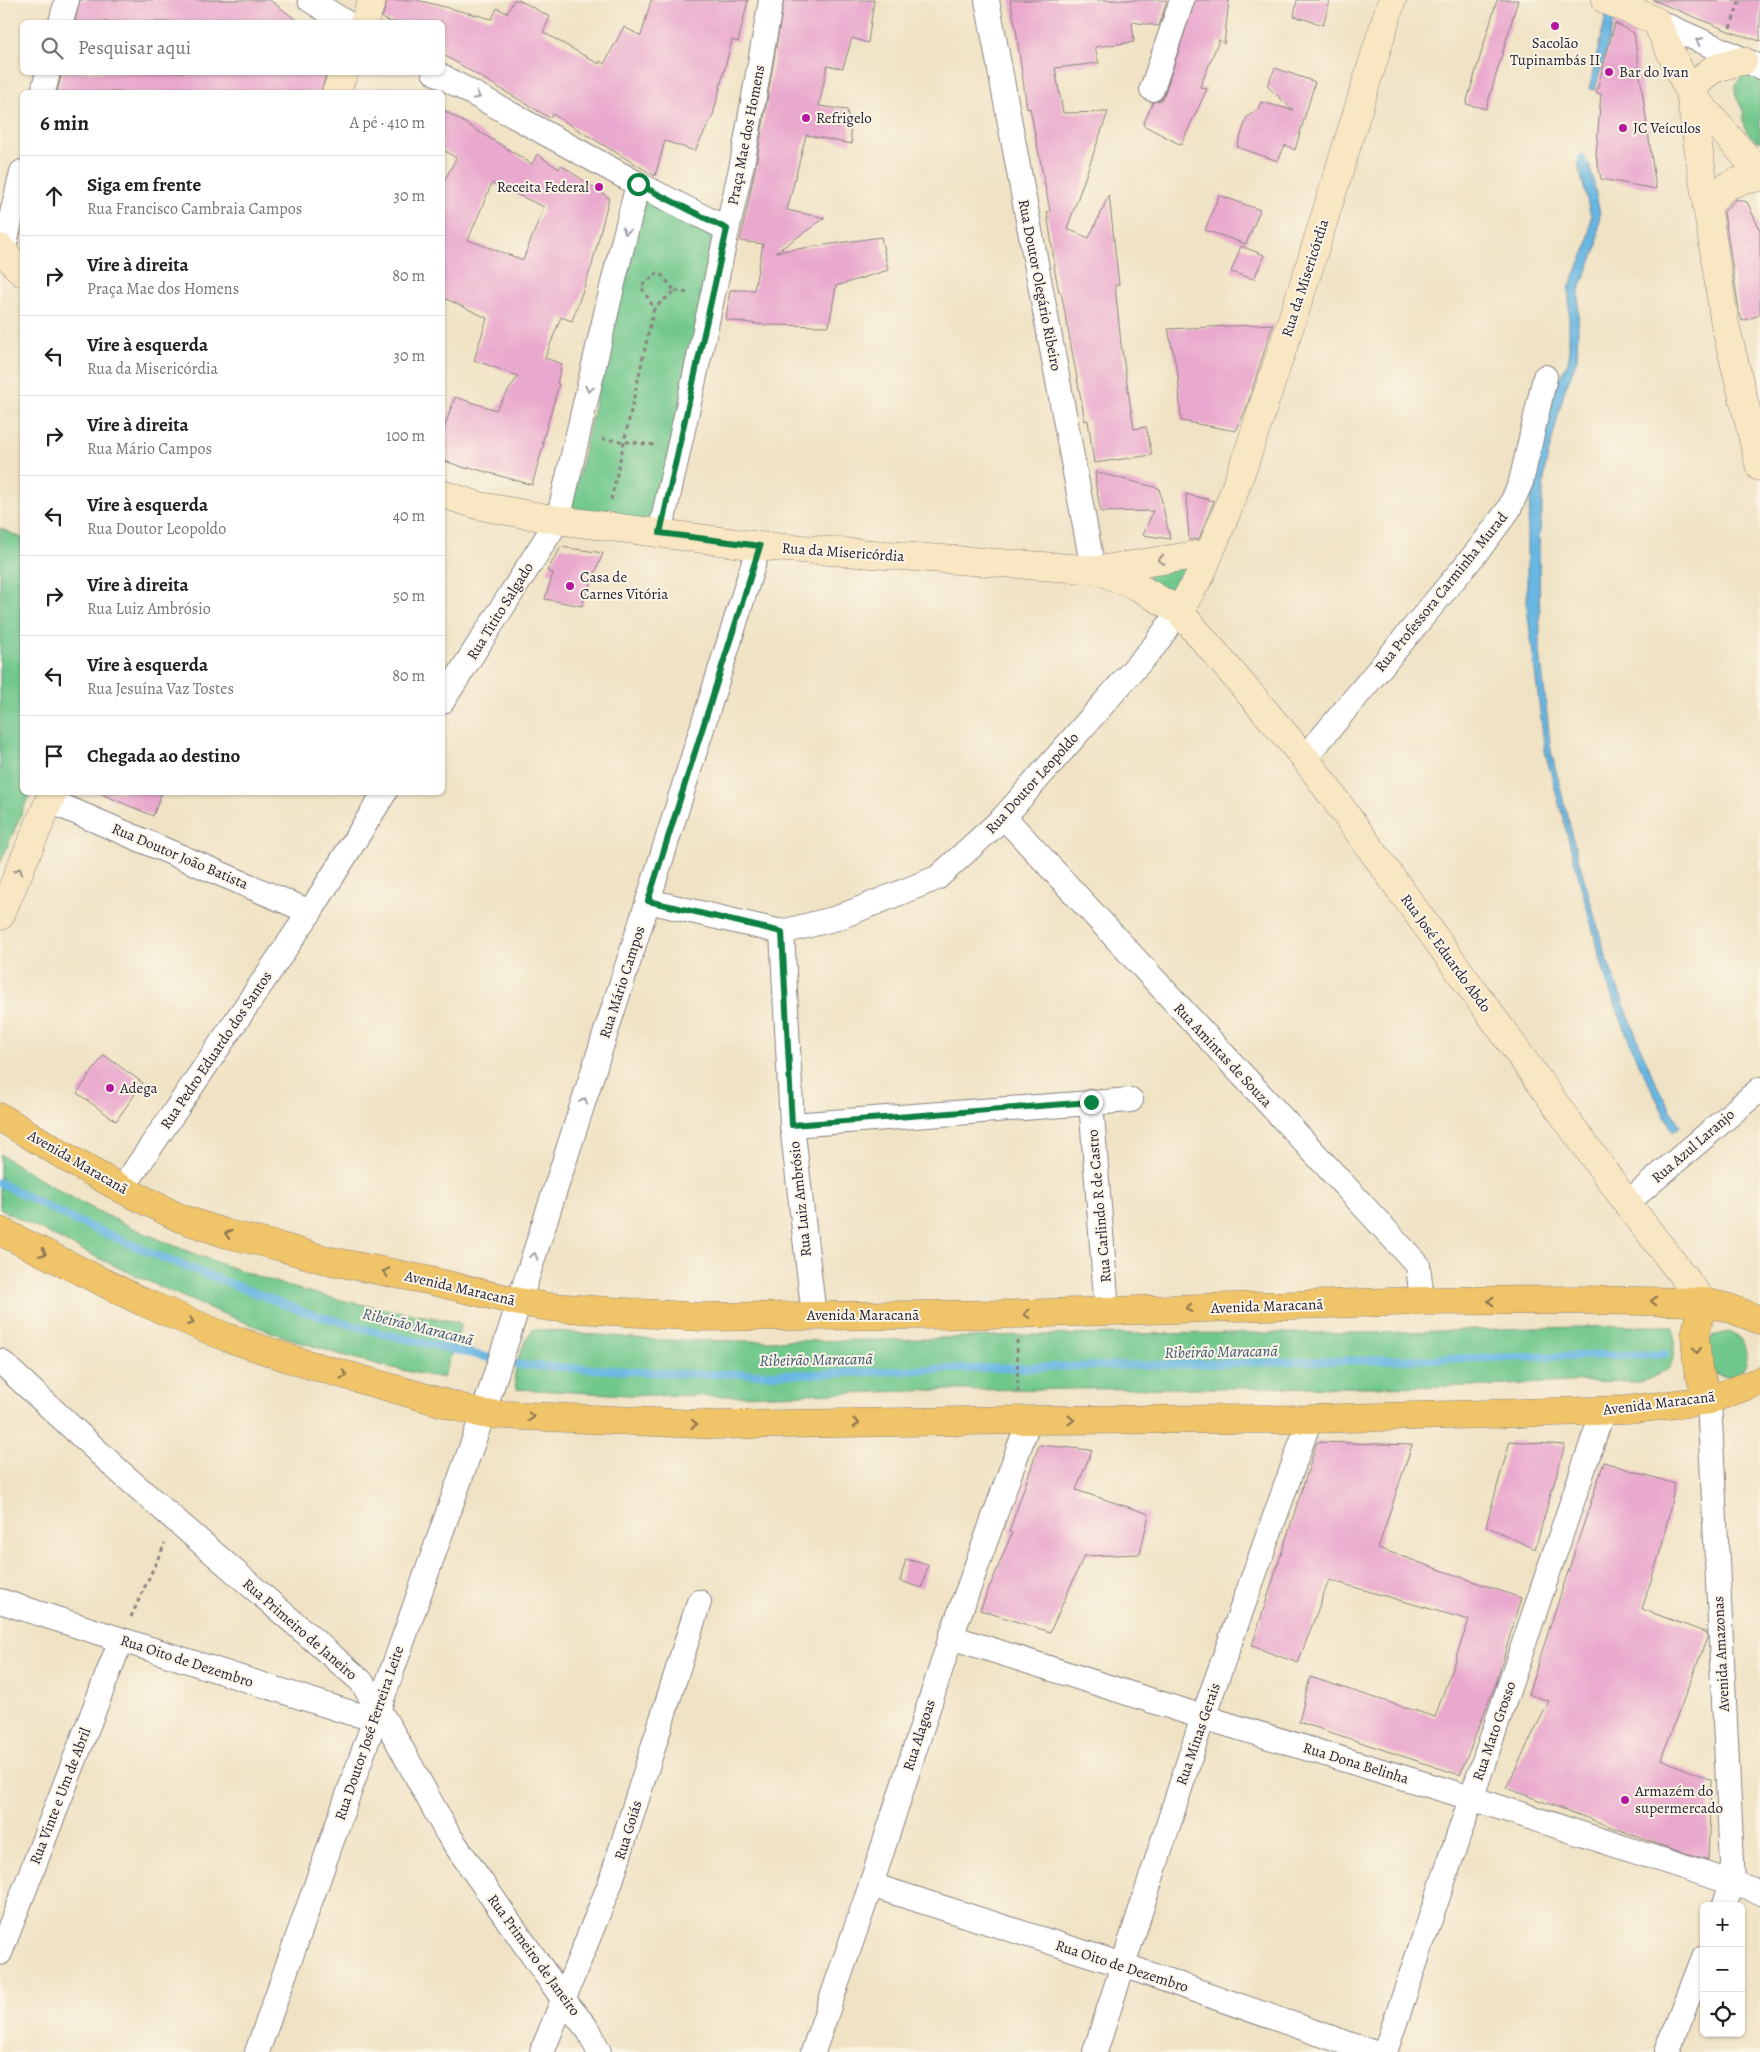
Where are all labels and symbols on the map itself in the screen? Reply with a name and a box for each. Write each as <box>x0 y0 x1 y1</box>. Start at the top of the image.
marker: Sacolão Tupinambás II <box>1549 20 1561 32</box>
place label: Sacolão Tupinambás II <box>1510 33 1600 70</box>
one-way arrow <box>1695 37 1704 48</box>
place label: Bar do Ivan <box>1619 62 1689 82</box>
street label: Praça Mae dos Homens <box>723 63 769 207</box>
marker: Bar do Ivan <box>1603 66 1615 78</box>
one-way arrow <box>471 90 480 100</box>
place label: Refrigelo <box>816 108 872 128</box>
marker: Refrigelo <box>800 112 812 124</box>
place label: JC Veículos <box>1633 118 1701 138</box>
marker: JC Veículos <box>1617 122 1629 134</box>
route start <box>627 173 650 196</box>
place label: Receita Federal <box>497 177 589 197</box>
marker: Receita Federal <box>593 181 605 193</box>
street label: Rua Doutor Olegário Ribeiro <box>1014 198 1066 372</box>
street label: Rua da Misericórdia <box>1277 217 1333 339</box>
one-way arrow <box>621 227 632 236</box>
one-way arrow <box>584 385 595 394</box>
street label: Rua Professora Carminha Murad <box>1370 507 1512 676</box>
street label: Rua da Misericórdia <box>781 538 905 566</box>
one-way arrow <box>1157 555 1165 565</box>
street label: Rua Titito Salgado <box>462 558 538 664</box>
place label: Casa de Carnes Vitória <box>580 567 668 604</box>
marker: Casa de Carnes Vitória <box>564 580 576 592</box>
street label: Rua Doutor Leopoldo <box>981 728 1083 838</box>
street label: Rua Doutor João Batista <box>109 818 251 894</box>
one-way arrow <box>13 867 24 876</box>
street label: Rua José Eduardo Abdo <box>1396 890 1496 1016</box>
street label: Rua Mário Campos <box>594 923 650 1041</box>
street label: Rua Pedro Eduardo dos Santos <box>155 967 277 1133</box>
street label: Rua Amintas de Souza <box>1169 998 1277 1112</box>
place label: Adega <box>119 1078 157 1098</box>
marker: Adega <box>104 1082 116 1094</box>
route end <box>1080 1091 1103 1114</box>
one-way arrow <box>578 1098 588 1106</box>
street label: Rua Azul Laranjo <box>1647 1104 1739 1188</box>
street label: Avenida Maracanã <box>23 1125 132 1199</box>
street label: Rua Carlindo R de Castro <box>1082 1129 1116 1283</box>
street label: Rua Luiz Ambrósio <box>784 1140 816 1258</box>
one-way arrow <box>224 1229 233 1240</box>
one-way arrow <box>38 1247 47 1257</box>
one-way arrow <box>528 1252 538 1261</box>
street label: Avenida Maracanã <box>402 1265 517 1310</box>
one-way arrow <box>382 1267 391 1277</box>
street label: Avenida Maracanã <box>1209 1294 1324 1318</box>
one-way arrow <box>1487 1296 1495 1306</box>
one-way arrow <box>1650 1296 1658 1307</box>
water label: Ribeirão Maracanã <box>360 1303 476 1352</box>
one-way arrow <box>1185 1303 1193 1314</box>
street label: Avenida Maracanã <box>806 1305 919 1325</box>
one-way arrow <box>1022 1309 1030 1319</box>
one-way arrow <box>186 1315 195 1326</box>
water label: Ribeirão Maracanã <box>1164 1340 1278 1364</box>
one-way arrow <box>1691 1347 1702 1355</box>
water label: Ribeirão Maracanã <box>759 1348 873 1372</box>
one-way arrow <box>340 1369 349 1380</box>
street label: Avenida Maracanã <box>1601 1386 1716 1420</box>
one-way arrow <box>528 1412 536 1423</box>
one-way arrow <box>1068 1415 1075 1425</box>
one-way arrow <box>852 1418 860 1428</box>
one-way arrow <box>690 1419 698 1430</box>
street label: Rua Primeiro de Janeiro <box>238 1574 362 1684</box>
street label: Avenida Amazonas <box>1708 1596 1734 1713</box>
street label: Rua Oito de Dezembro <box>118 1630 256 1692</box>
street label: Rua Doutor José Ferreira Leite <box>330 1643 408 1823</box>
street label: Rua Mato Grosso <box>1468 1679 1520 1783</box>
street label: Rua Minas Gerais <box>1171 1680 1225 1788</box>
street label: Rua Alagoas <box>898 1697 940 1773</box>
street label: Rua Vinte e Um de Abril <box>25 1724 95 1867</box>
street label: Rua Dona Belinha <box>1301 1737 1411 1789</box>
place label: Armazém do supermercado <box>1634 1781 1723 1818</box>
marker: Armazém do supermercado <box>1619 1794 1631 1806</box>
street label: Rua Goiás <box>609 1798 647 1862</box>
street label: Rua Primeiro de Janeiro <box>483 1890 585 2020</box>
street label: Rua Oito de Dezembro <box>1053 1935 1191 1997</box>

